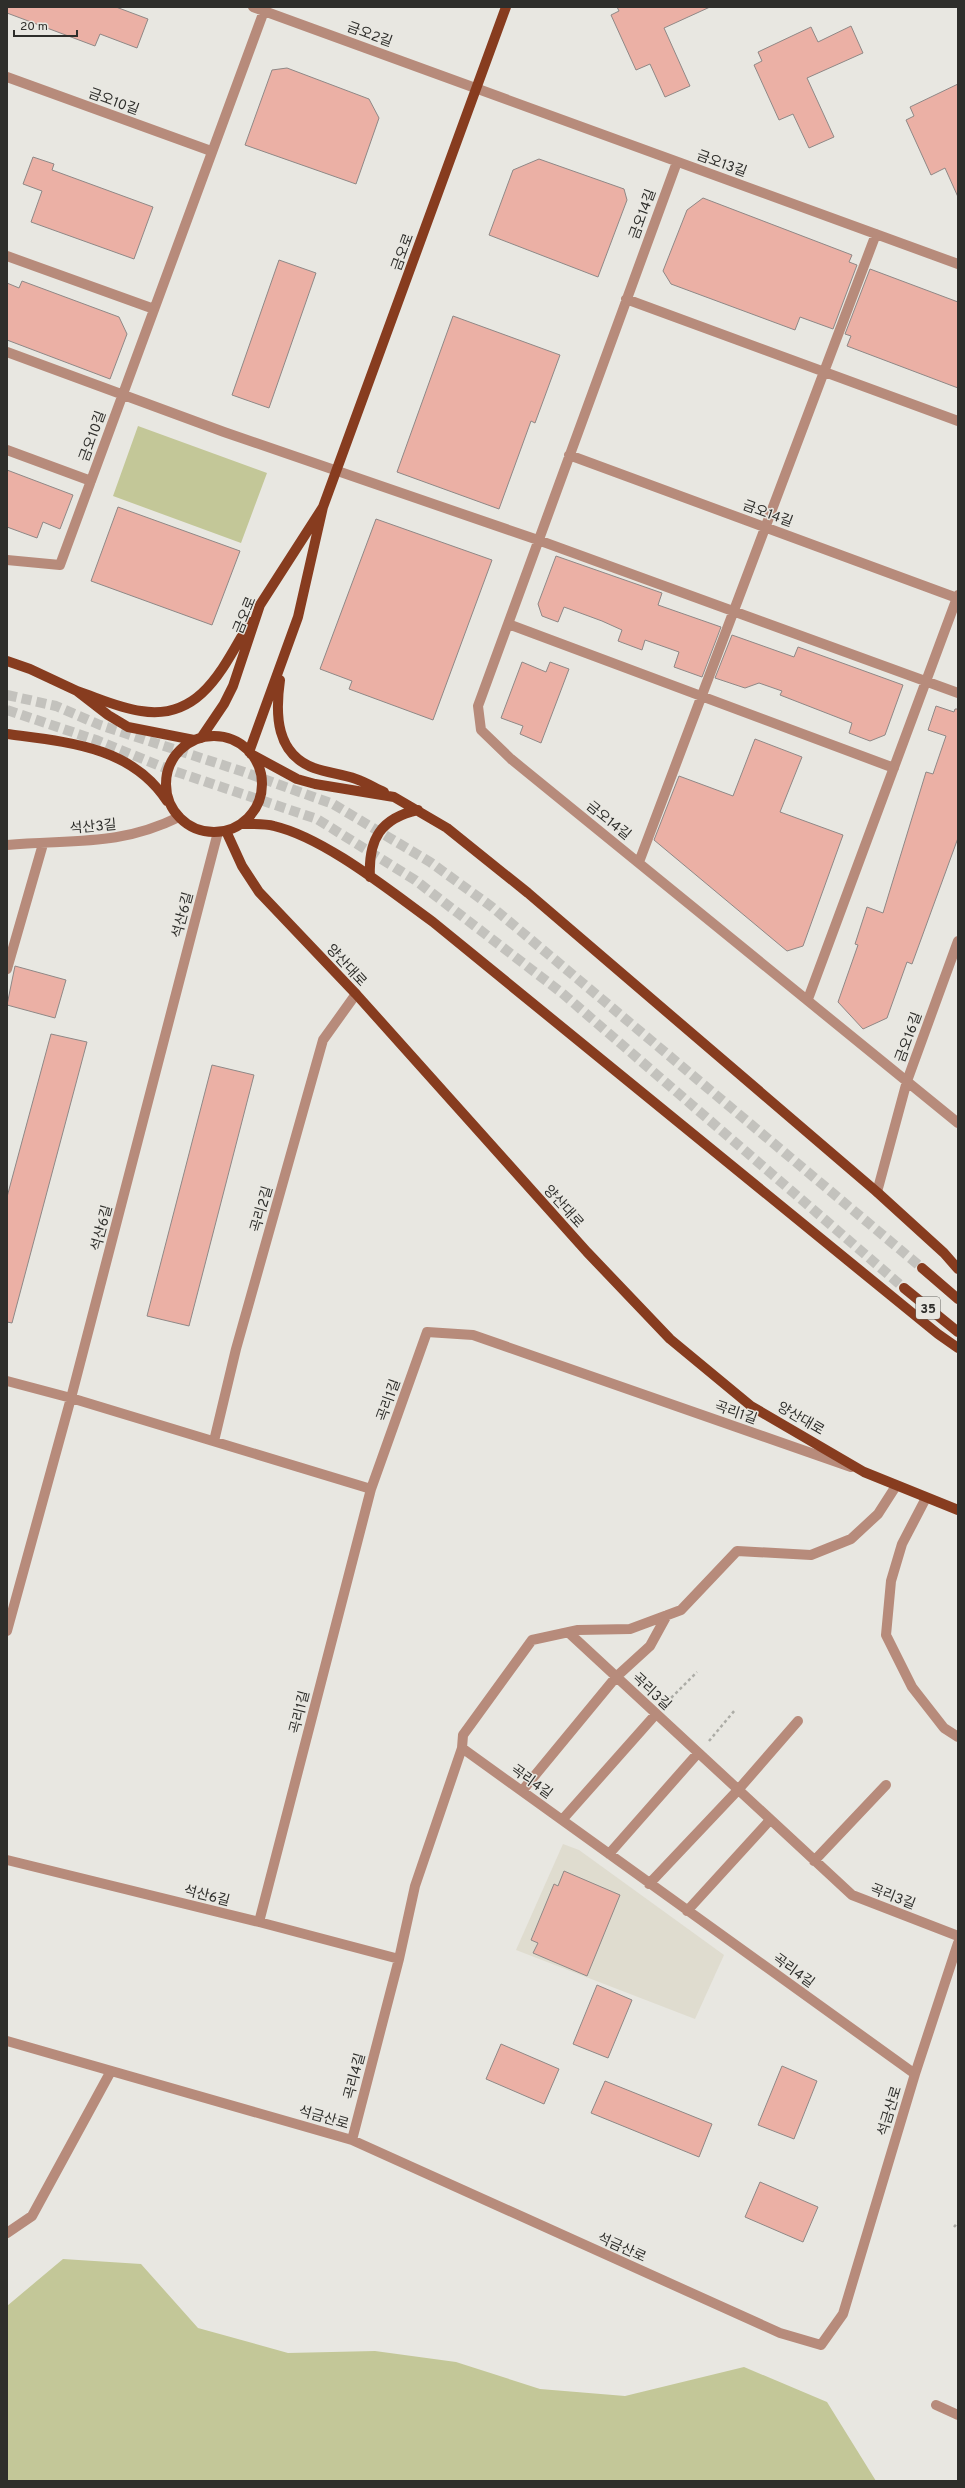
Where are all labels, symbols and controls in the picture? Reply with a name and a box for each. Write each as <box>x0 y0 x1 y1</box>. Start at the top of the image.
scale bar <box>14 12 77 38</box>
text: 20 m <box>20 19 48 35</box>
street label: 금오2길 <box>344 19 395 51</box>
street label: 금오10길 <box>86 85 141 119</box>
street label: 금오13길 <box>694 147 749 181</box>
street label: 금오14길 <box>626 187 660 242</box>
street label: 금오로 <box>389 231 418 274</box>
street label: 금오10길 <box>76 409 110 464</box>
street label: 금오14길 <box>740 497 795 531</box>
street label: 금오로 <box>230 594 261 637</box>
street label: 금오14길 <box>582 798 634 844</box>
street label: 석산3길 <box>69 817 117 838</box>
street label: 석산6길 <box>169 890 198 940</box>
street label: 양산대로 <box>322 941 370 991</box>
street label: 금오16길 <box>892 1010 926 1065</box>
street label: 양산대로 <box>539 1182 587 1232</box>
street label: 곡리2길 <box>248 1184 277 1234</box>
street label: 석산6길 <box>88 1203 117 1253</box>
road number: 35 <box>916 1297 940 1319</box>
street label: 곡리1길 <box>374 1377 405 1424</box>
street label: 곡리1길 <box>712 1398 759 1429</box>
street label: 양산대로 <box>774 1399 827 1440</box>
street label: 곡리3길 <box>628 1670 674 1714</box>
street label: 곡리1길 <box>287 1689 314 1736</box>
street label: 곡리4길 <box>507 1761 555 1803</box>
street label: 곡리3길 <box>867 1881 917 1914</box>
street label: 석산6길 <box>182 1883 231 1910</box>
street label: 곡리4길 <box>769 1950 817 1992</box>
street label: 곡리4길 <box>341 2051 370 2101</box>
street label: 석금산로 <box>875 2084 906 2139</box>
street label: 석금산로 <box>296 2103 351 2134</box>
street label: 석금산로 <box>594 2230 648 2267</box>

